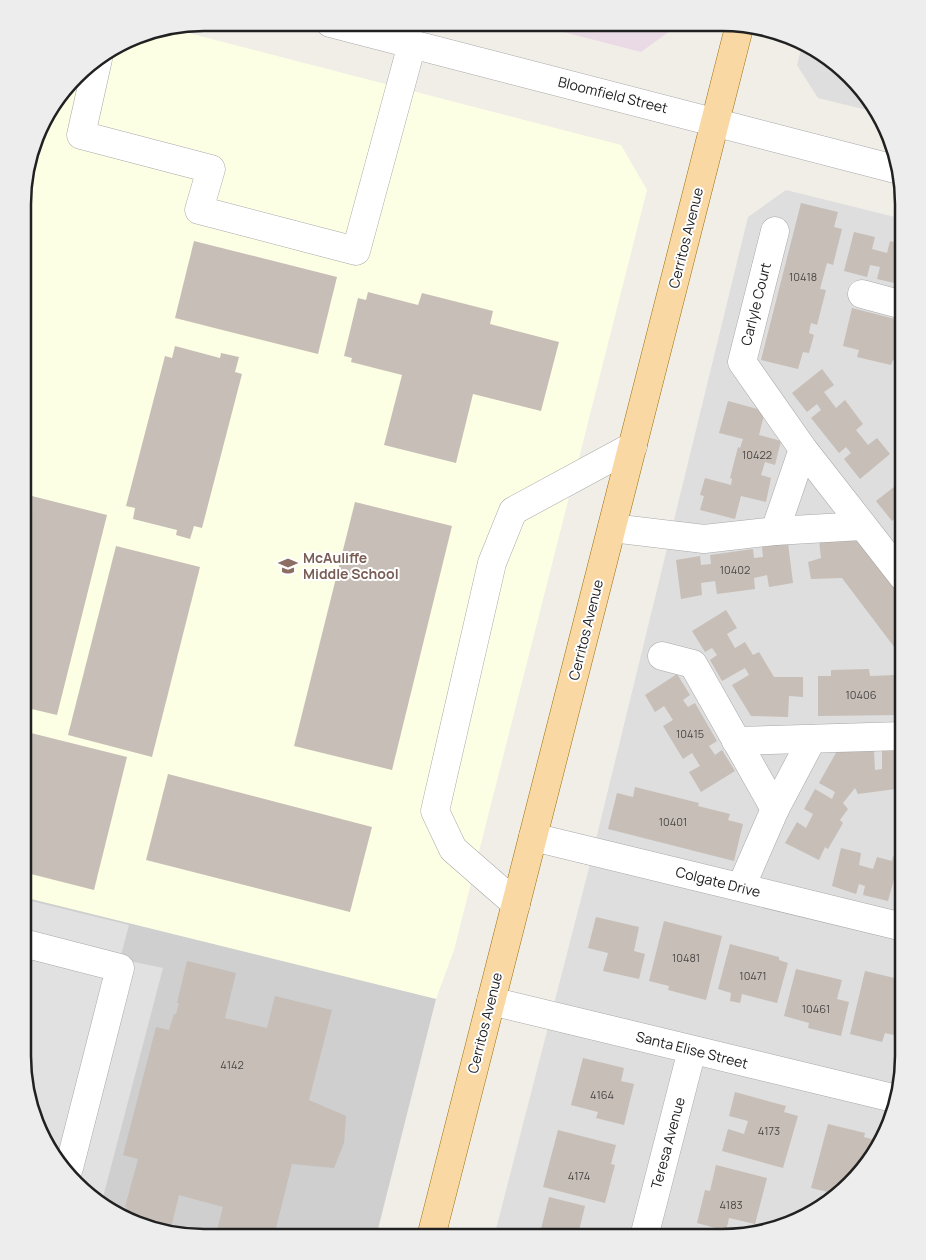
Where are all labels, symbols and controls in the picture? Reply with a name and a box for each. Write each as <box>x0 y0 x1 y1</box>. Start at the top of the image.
street label: Bloomfield Street <box>556 72 670 117</box>
street label: Cerritos Avenue <box>664 186 707 290</box>
street label: Carlyle Court <box>736 260 775 347</box>
house number: 10418 <box>789 269 817 284</box>
house number: 10422 <box>742 447 772 462</box>
place label: McAuliffe Middle School <box>303 548 399 583</box>
school or university icon: McAuliffe Middle School <box>277 555 299 577</box>
house number: 10402 <box>720 562 750 577</box>
street label: Cerritos Avenue <box>564 578 607 682</box>
house number: 10406 <box>845 687 877 702</box>
house number: 10415 <box>676 726 704 741</box>
house number: 10401 <box>659 814 687 829</box>
street label: Colgate Drive <box>674 862 762 901</box>
house number: 10481 <box>672 950 700 965</box>
house number: 10471 <box>739 968 767 983</box>
street label: Cerritos Avenue <box>463 971 506 1075</box>
house number: 10461 <box>802 1001 830 1016</box>
street label: Santa Elise Street <box>634 1026 751 1073</box>
house number: 4142 <box>220 1057 244 1072</box>
house number: 4164 <box>590 1087 614 1102</box>
street label: Teresa Avenue <box>646 1095 689 1191</box>
house number: 4173 <box>758 1123 780 1138</box>
house number: 4174 <box>568 1168 590 1183</box>
house number: 4183 <box>719 1197 743 1212</box>

